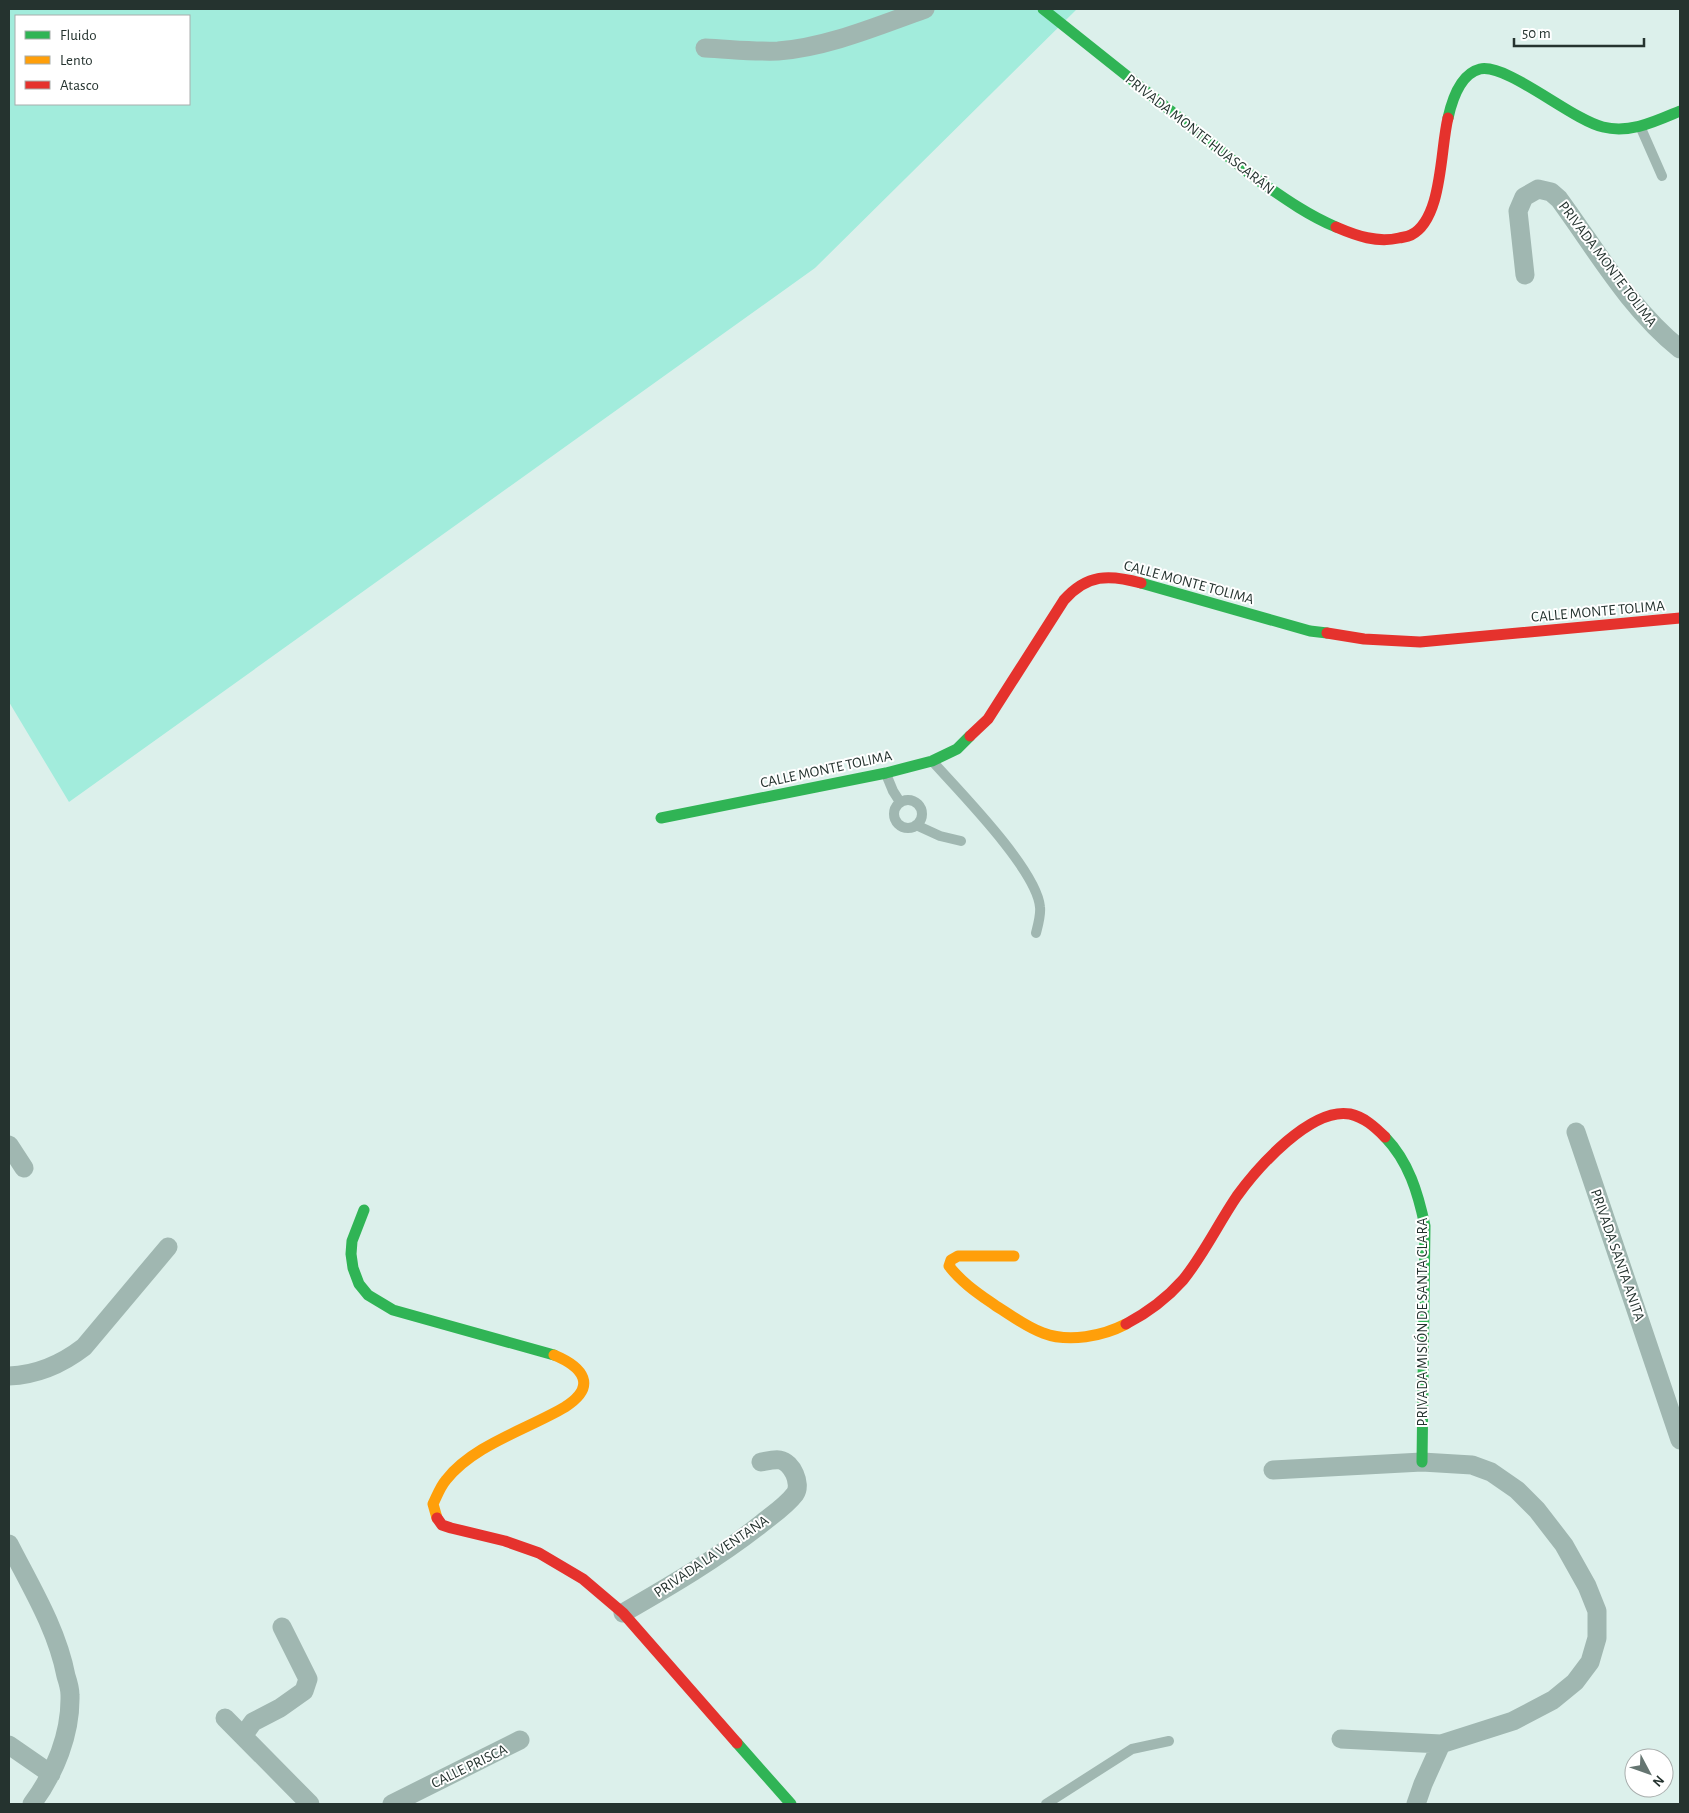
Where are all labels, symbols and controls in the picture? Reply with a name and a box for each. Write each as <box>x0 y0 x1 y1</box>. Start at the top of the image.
legend <box>15 15 190 105</box>
scale bar <box>1514 15 1644 47</box>
text: 50 m <box>1522 26 1551 41</box>
text: Fluido <box>60 28 97 43</box>
text: Lento <box>60 53 93 68</box>
street label: PRIVADA MONTE HUASCARÁN <box>1122 70 1278 197</box>
text: Atasco <box>60 78 99 93</box>
street label: PRIVADA MONTE TOLIMA <box>1556 199 1660 330</box>
street label: CALLE MONTE TOLIMA <box>1122 558 1256 607</box>
street label: CALLE MONTE TOLIMA <box>1531 598 1666 625</box>
street label: CALLE MONTE TOLIMA <box>759 748 894 791</box>
street label: PRIVADA SANTA ANITA <box>1588 1187 1647 1323</box>
street label: PRIVADA MISIÓN DE SANTA CLARA <box>1413 1217 1430 1426</box>
street label: PRIVADA LA VENTANA <box>651 1512 772 1600</box>
street label: CALLE PRISCA <box>429 1742 510 1791</box>
north arrow <box>1624 1748 1674 1798</box>
text: N <box>1650 1773 1667 1789</box>

